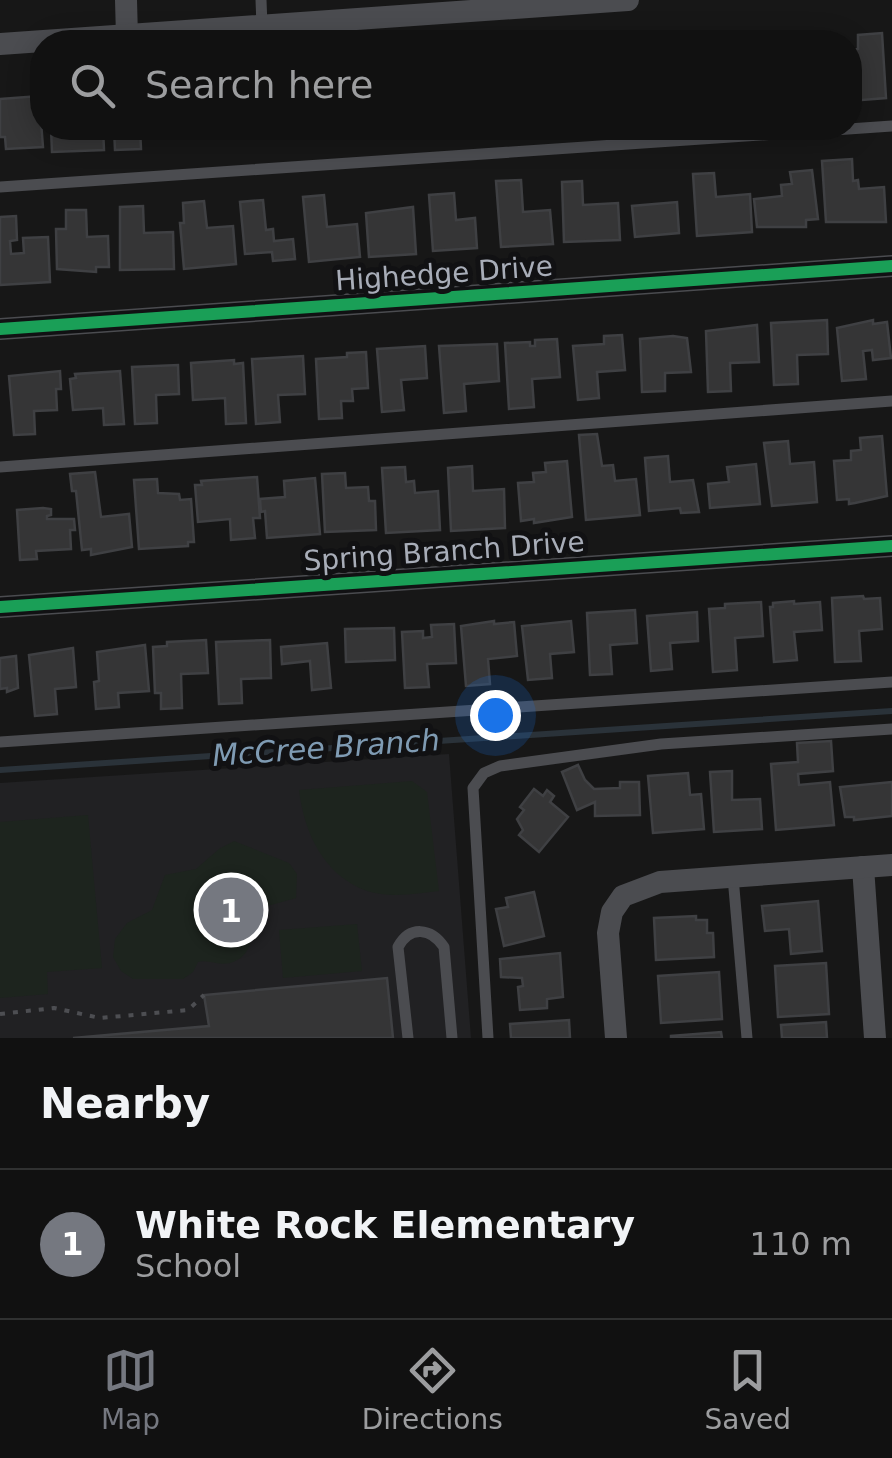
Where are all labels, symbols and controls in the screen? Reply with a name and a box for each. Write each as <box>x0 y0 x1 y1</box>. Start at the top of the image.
search box <box>30 30 862 140</box>
icon: search <box>65 58 120 113</box>
text: Search here <box>145 63 373 107</box>
street label: Highedge Drive <box>334 249 554 298</box>
street label: Spring Branch Drive <box>302 525 586 578</box>
your location <box>470 690 521 741</box>
water label: McCree Branch <box>211 722 441 773</box>
pin: 1 <box>198 872 264 948</box>
text: Nearby <box>40 1079 210 1128</box>
text: White Rock Elementary <box>135 1203 635 1247</box>
text: 1 <box>61 1225 84 1263</box>
text: 110 m <box>750 1225 852 1263</box>
text: School <box>135 1247 241 1285</box>
tab: Map <box>101 1343 160 1436</box>
tab: Directions <box>362 1343 503 1436</box>
tab: Saved <box>705 1343 791 1436</box>

